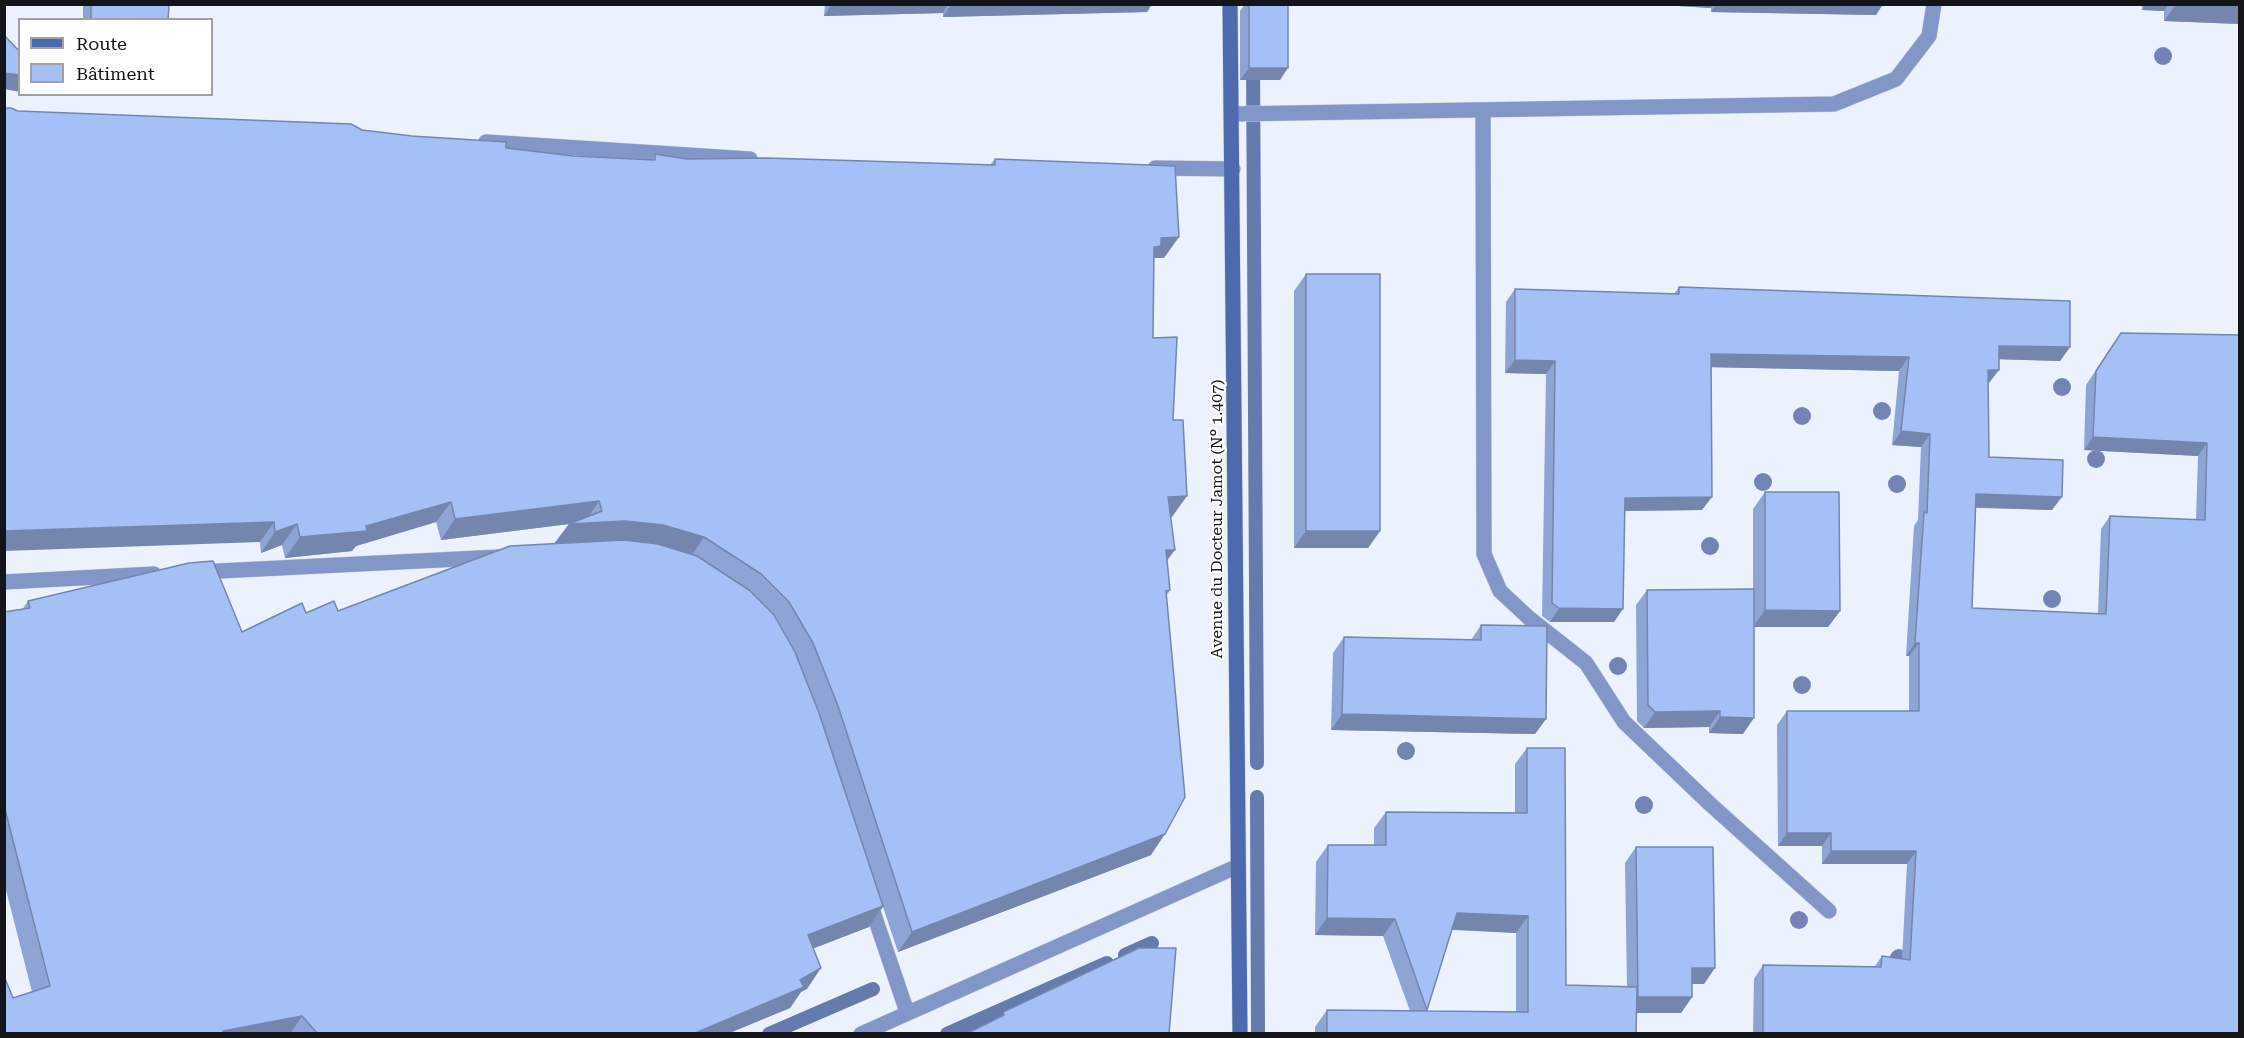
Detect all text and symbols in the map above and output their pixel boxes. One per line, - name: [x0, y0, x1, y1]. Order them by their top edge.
- legend: [18, 18, 213, 96]
- text: Route: [76, 33, 127, 54]
- text: Bâtiment: [76, 63, 155, 84]
- street label: Avenue du Docteur Jamot (N° 1.407): [1207, 380, 1227, 658]

